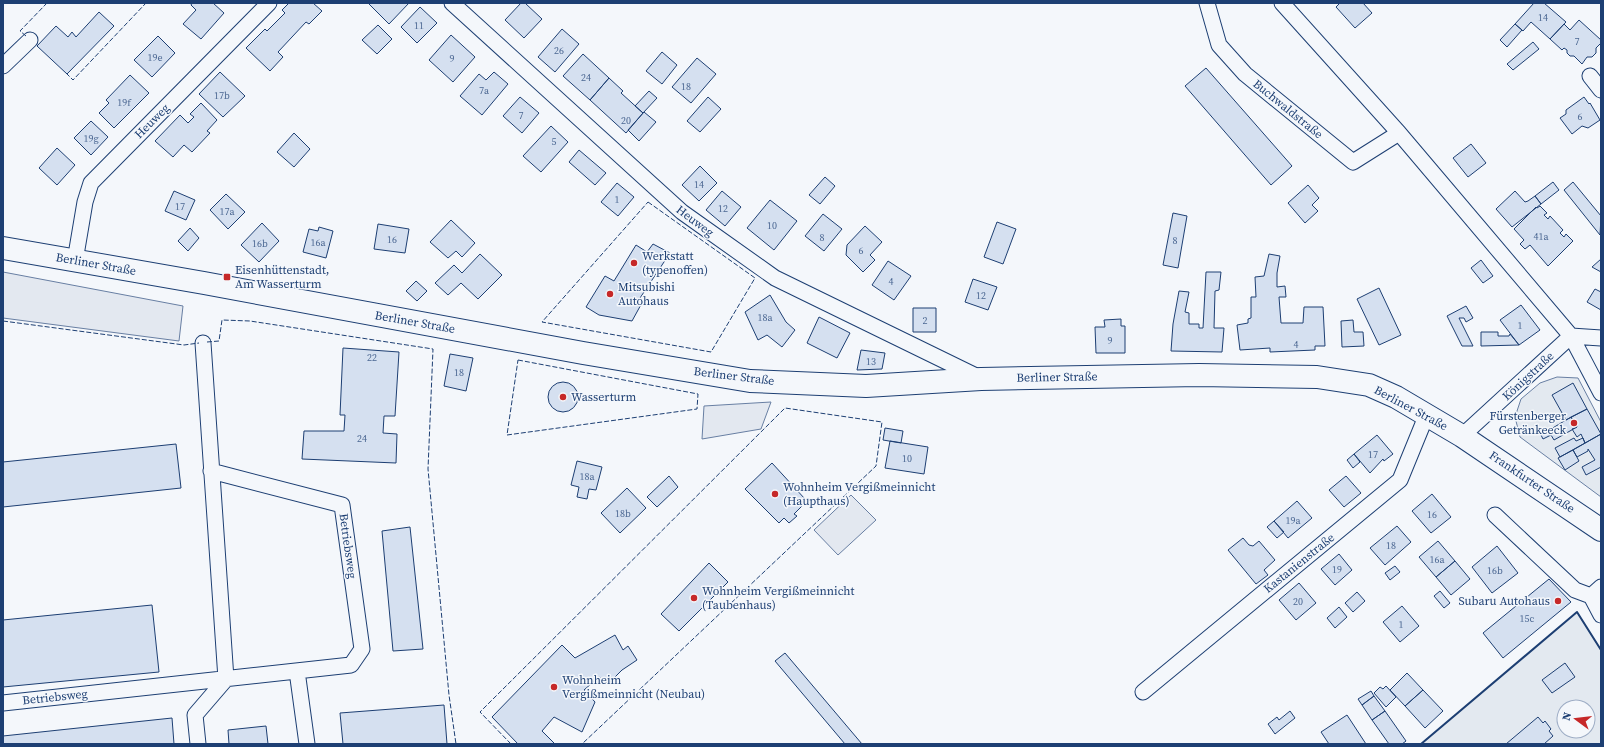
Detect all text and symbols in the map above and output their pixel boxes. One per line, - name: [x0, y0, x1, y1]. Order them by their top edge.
- house number: 14: [1538, 11, 1548, 24]
- house number: 11: [414, 19, 424, 32]
- house number: 7: [1575, 35, 1580, 48]
- house number: 26: [554, 44, 564, 57]
- house number: 19e: [147, 51, 163, 64]
- house number: 9: [450, 52, 455, 65]
- house number: 24: [581, 71, 591, 84]
- street label: Buchwaldstraße: [1250, 76, 1326, 142]
- house number: 18: [681, 80, 691, 93]
- house number: 7a: [479, 84, 490, 97]
- house number: 17b: [214, 89, 230, 102]
- house number: 19f: [117, 96, 132, 109]
- street label: Heuweg: [131, 100, 173, 142]
- house number: 7: [519, 109, 524, 122]
- house number: 6: [1578, 110, 1583, 123]
- house number: 20: [621, 114, 631, 127]
- house number: 19g: [83, 132, 99, 145]
- house number: 5: [552, 135, 557, 148]
- house number: 14: [694, 178, 704, 191]
- house number: 1: [615, 193, 620, 206]
- house number: 17: [175, 200, 185, 213]
- street label: Heuweg: [673, 202, 717, 240]
- house number: 12: [718, 202, 728, 215]
- house number: 17a: [219, 205, 235, 218]
- house number: 10: [767, 219, 777, 232]
- house number: 41a: [1533, 230, 1549, 243]
- house number: 8: [820, 231, 825, 244]
- house number: 16: [387, 233, 397, 246]
- house number: 8: [1173, 234, 1178, 247]
- house number: 16a: [310, 236, 326, 249]
- house number: 16b: [252, 237, 268, 250]
- house number: 6: [859, 244, 864, 257]
- place label: Werkstatt (typenoffen): [642, 248, 708, 278]
- street label: Berliner Straße: [55, 249, 137, 279]
- marker: Werkstatt (typenoffen): [629, 258, 639, 268]
- place label: Eisenhüttenstadt, Am Wasserturm: [235, 262, 329, 292]
- marker: Eisenhüttenstadt, Am Wasserturm: [222, 272, 232, 282]
- house number: 4: [889, 275, 894, 288]
- place label: Mitsubishi Autohaus: [618, 279, 675, 309]
- marker: Mitsubishi Autohaus: [605, 289, 615, 299]
- house number: 12: [976, 289, 986, 302]
- street label: Berliner Straße: [374, 307, 456, 337]
- house number: 18a: [757, 311, 773, 324]
- house number: 2: [923, 314, 928, 327]
- house number: 1: [1518, 319, 1523, 332]
- house number: 9: [1108, 334, 1113, 347]
- house number: 4: [1294, 338, 1299, 351]
- street label: Königstraße: [1499, 348, 1557, 404]
- house number: 22: [367, 351, 377, 364]
- house number: 13: [866, 355, 876, 368]
- street label: Berliner Straße: [693, 363, 775, 389]
- house number: 18: [454, 366, 464, 379]
- street label: Berliner Straße: [1016, 368, 1098, 386]
- street label: Berliner Straße: [1371, 382, 1451, 434]
- place label: Wasserturm: [571, 389, 637, 405]
- marker: Wasserturm: [558, 392, 568, 402]
- place label: Fürstenberger Getränkeeck: [1490, 408, 1566, 438]
- marker: Fürstenberger Getränkeeck: [1569, 418, 1579, 428]
- house number: 24: [357, 432, 367, 445]
- street label: Frankfurter Straße: [1486, 447, 1578, 517]
- house number: 17: [1368, 448, 1378, 461]
- house number: 10: [902, 452, 912, 465]
- house number: 18a: [579, 470, 595, 483]
- place label: Wohnheim Vergißmeinnicht (Haupthaus): [783, 479, 936, 509]
- marker: Wohnheim Vergißmeinnicht (Haupthaus): [770, 489, 780, 499]
- house number: 18b: [615, 507, 631, 520]
- house number: 16: [1427, 508, 1437, 521]
- street label: Betriebsweg: [336, 512, 360, 580]
- house number: 19a: [1285, 514, 1301, 527]
- street label: Kastanienstraße: [1260, 529, 1338, 597]
- house number: 18: [1386, 539, 1396, 552]
- house number: 16a: [1429, 553, 1445, 566]
- house number: 19: [1332, 563, 1342, 576]
- house number: 16b: [1487, 564, 1503, 577]
- place label: Wohnheim Vergißmeinnicht (Taubenhaus): [702, 583, 855, 613]
- marker: Wohnheim Vergißmeinnicht (Taubenhaus): [689, 593, 699, 603]
- place label: Subaru Autohaus: [1459, 593, 1550, 609]
- house number: 20: [1293, 595, 1303, 608]
- marker: Subaru Autohaus: [1553, 596, 1563, 606]
- house number: 15c: [1520, 612, 1535, 625]
- house number: 1: [1399, 618, 1404, 631]
- place label: Wohnheim Vergißmeinnicht (Neubau): [562, 672, 705, 702]
- marker: Wohnheim Vergißmeinnicht (Neubau): [549, 682, 559, 692]
- street label: Betriebsweg: [22, 686, 88, 708]
- north arrow: [1556, 699, 1596, 739]
- text: N: [1559, 711, 1575, 722]

